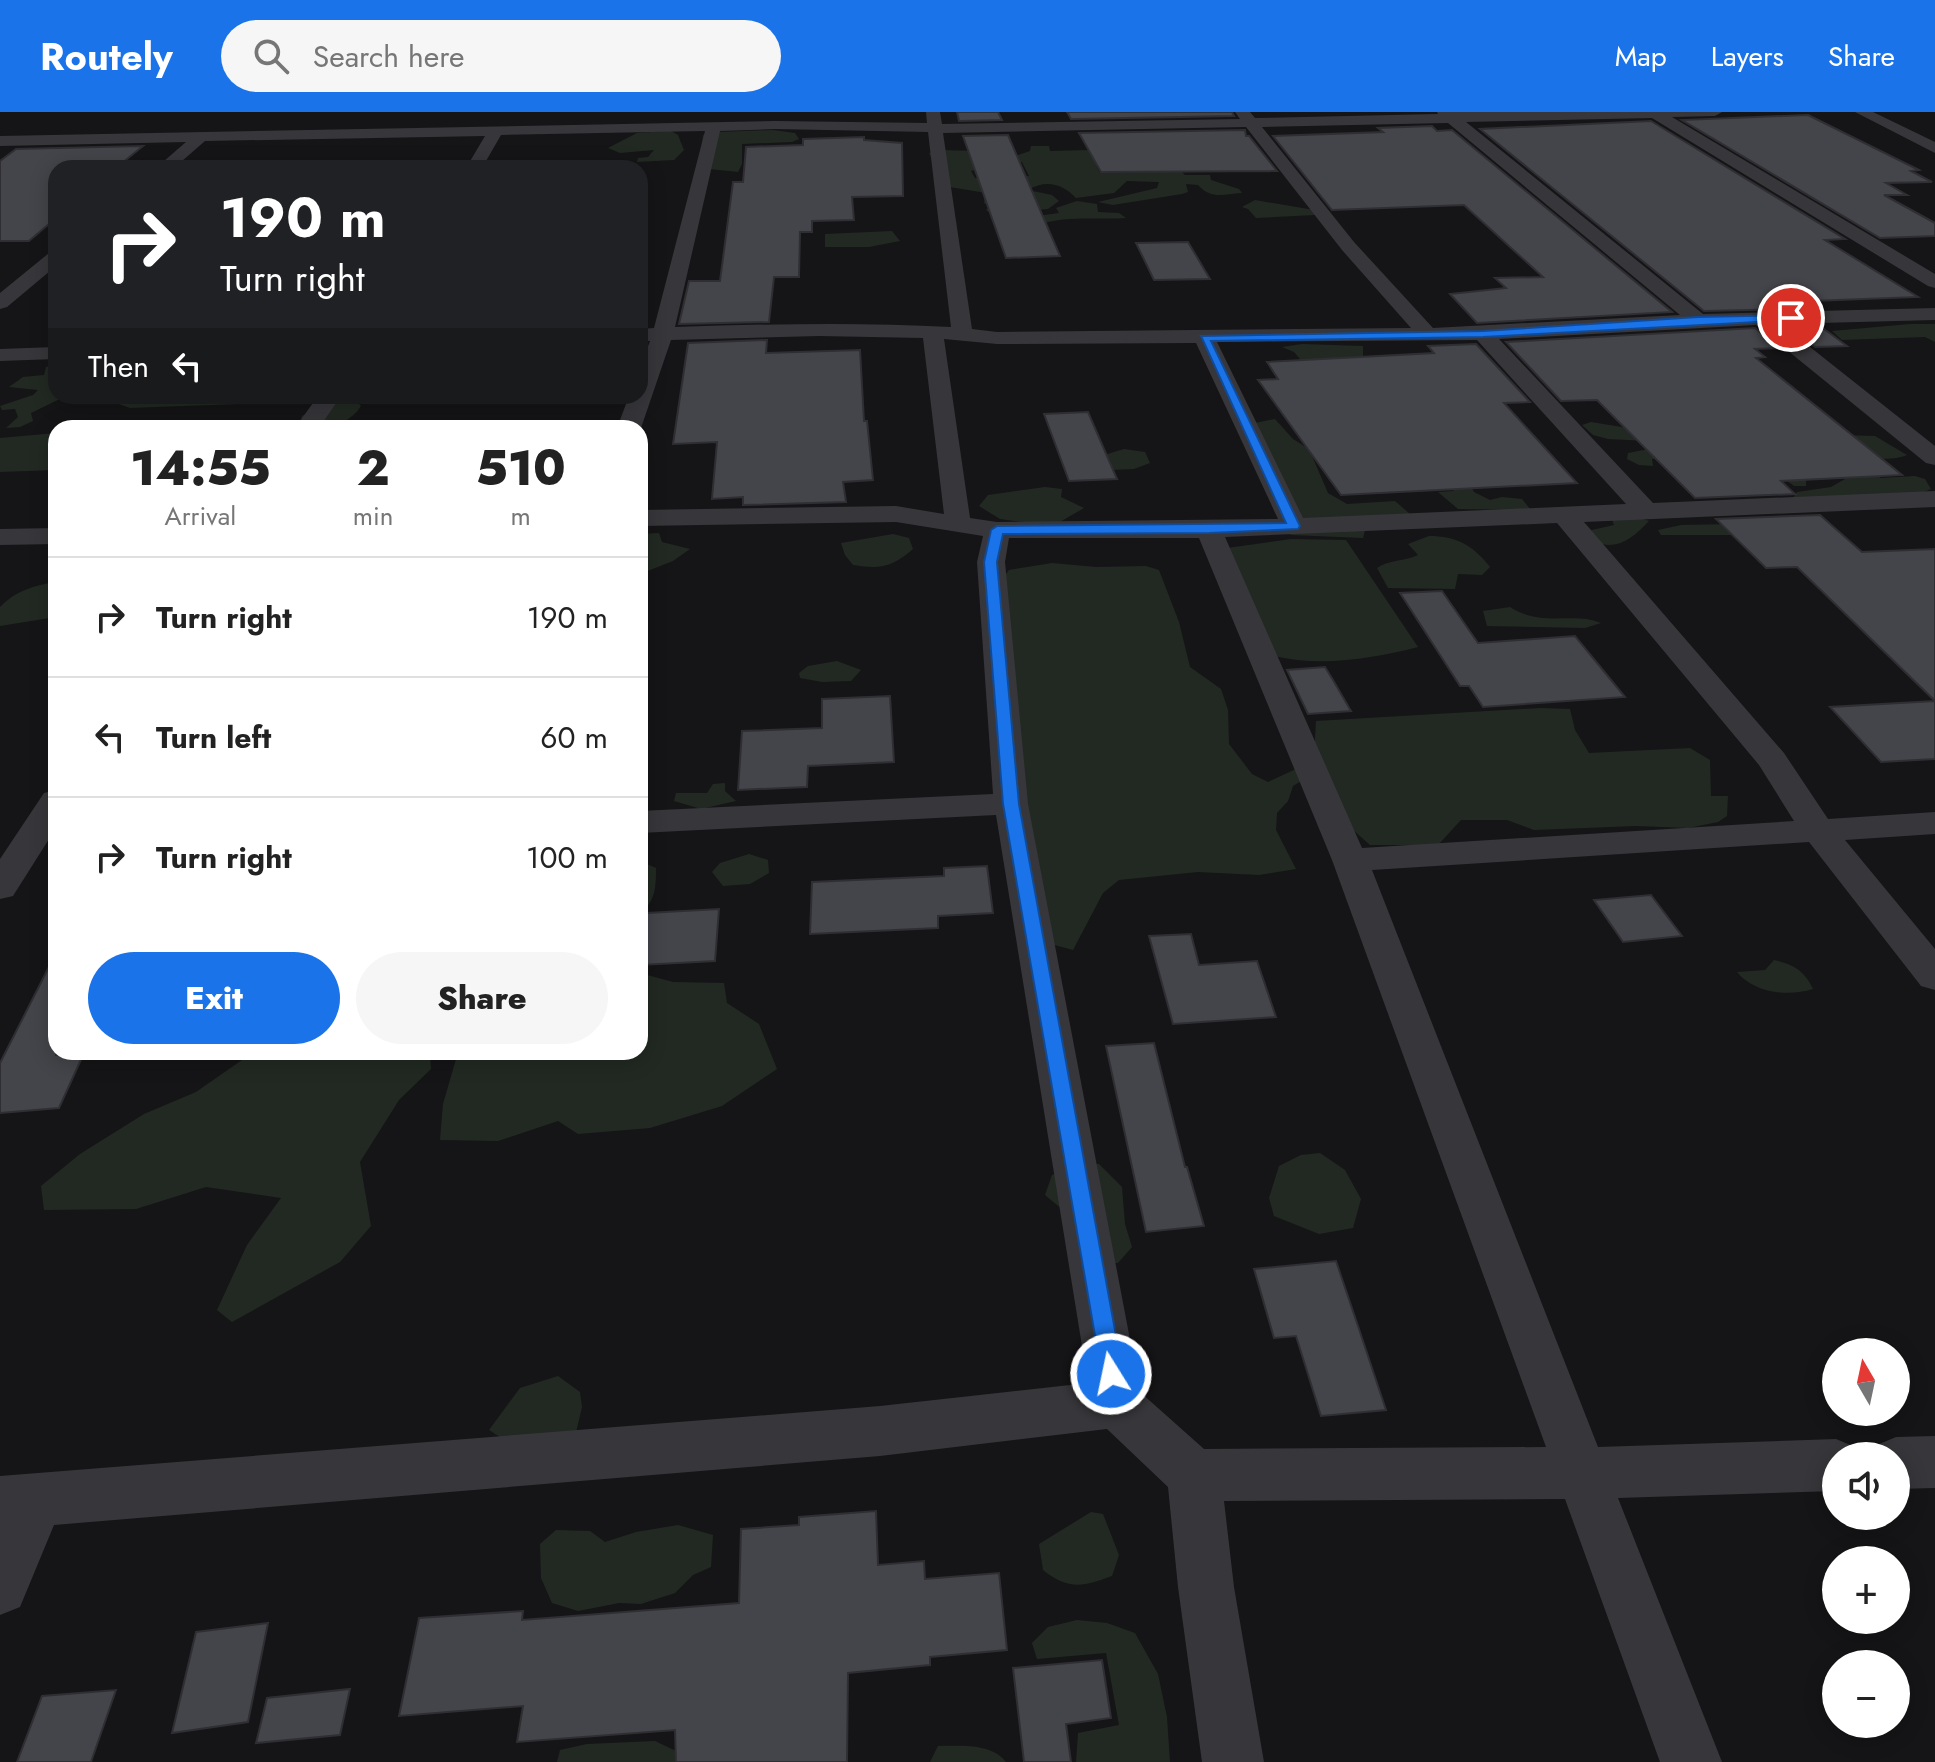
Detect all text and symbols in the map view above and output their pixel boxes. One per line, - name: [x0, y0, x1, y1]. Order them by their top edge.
- search box: [221, 20, 781, 92]
- text: Routely: [40, 29, 173, 84]
- icon: search: [249, 34, 293, 78]
- text: Search here: [313, 35, 465, 78]
- text: Map: [1615, 36, 1667, 77]
- text: Layers: [1711, 36, 1784, 77]
- text: Share: [1828, 36, 1895, 77]
- text: 190 m: [220, 177, 386, 258]
- icon: right: [88, 192, 192, 296]
- text: Turn right: [220, 252, 365, 304]
- pin: [1757, 284, 1825, 352]
- icon: arrive: [1769, 296, 1813, 340]
- icon: left: [165, 344, 209, 388]
- text: Then: [88, 345, 149, 388]
- text: 14:55: [130, 434, 271, 503]
- text: 2: [357, 434, 390, 503]
- text: 510: [476, 434, 566, 503]
- text: Arrival: [165, 497, 236, 535]
- text: min: [353, 497, 394, 535]
- text: m: [511, 497, 531, 535]
- icon: right: [88, 595, 132, 639]
- text: Turn right: [156, 596, 292, 639]
- text: 190 m: [527, 596, 608, 639]
- icon: left: [88, 715, 132, 759]
- text: Turn left: [156, 716, 271, 759]
- text: 60 m: [540, 716, 608, 759]
- icon: right: [88, 835, 132, 879]
- text: Turn right: [156, 836, 292, 879]
- text: 100 m: [526, 836, 608, 879]
- button: Exit: [88, 952, 340, 1044]
- button: Share: [356, 952, 608, 1044]
- position arrow: [1069, 1332, 1153, 1416]
- north arrow: [1822, 1338, 1910, 1426]
- map controls: [1822, 1338, 1910, 1738]
- button: sound: [1822, 1442, 1910, 1530]
- button: +: [1822, 1546, 1910, 1634]
- button: −: [1822, 1650, 1910, 1738]

